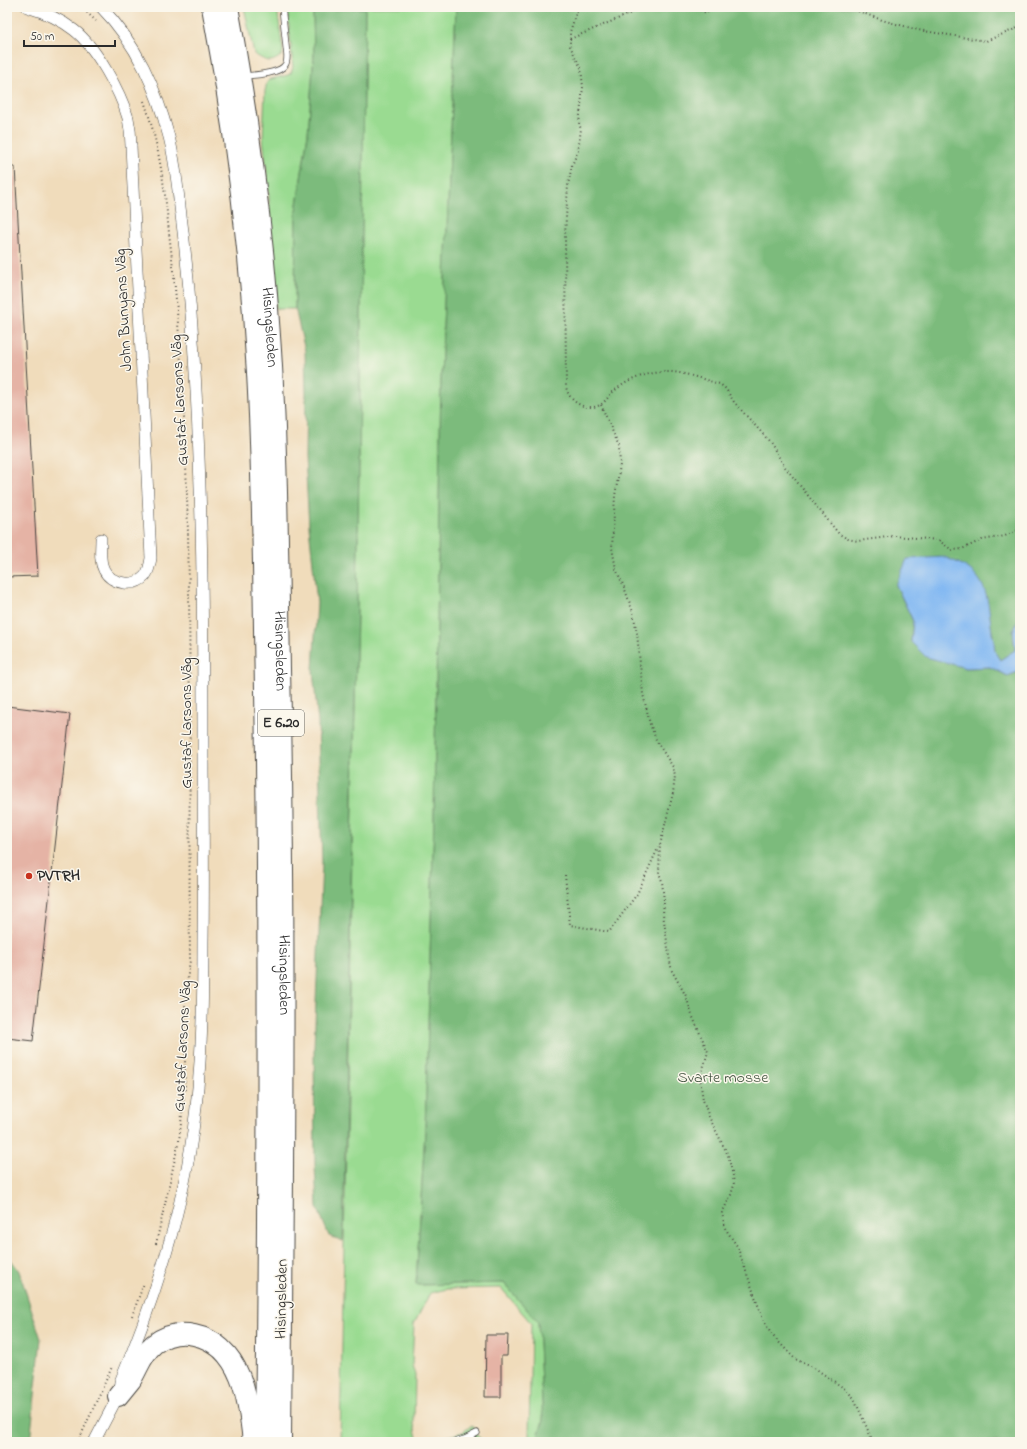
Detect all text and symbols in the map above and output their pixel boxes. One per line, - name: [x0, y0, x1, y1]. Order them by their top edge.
- scale bar: [24, 22, 115, 48]
- text: 50 m: [30, 28, 54, 46]
- street label: John Bunyans Väg: [109, 248, 139, 372]
- street label: Hisingsleden: [254, 286, 284, 368]
- street label: Gustaf Larsons Väg: [165, 334, 195, 466]
- street label: Hisingsleden: [267, 611, 292, 692]
- street label: Gustaf Larsons Väg: [175, 657, 199, 789]
- road number: E 6.20: [258, 710, 304, 736]
- place label: PVTRH: [37, 864, 80, 888]
- marker: PVTRH: [24, 871, 34, 881]
- street label: Hisingsleden: [271, 935, 296, 1015]
- street label: Gustaf Larsons Väg: [168, 980, 198, 1112]
- park label: Svarte mosse: [678, 1066, 769, 1090]
- street label: Hisingsleden: [269, 1259, 295, 1339]

